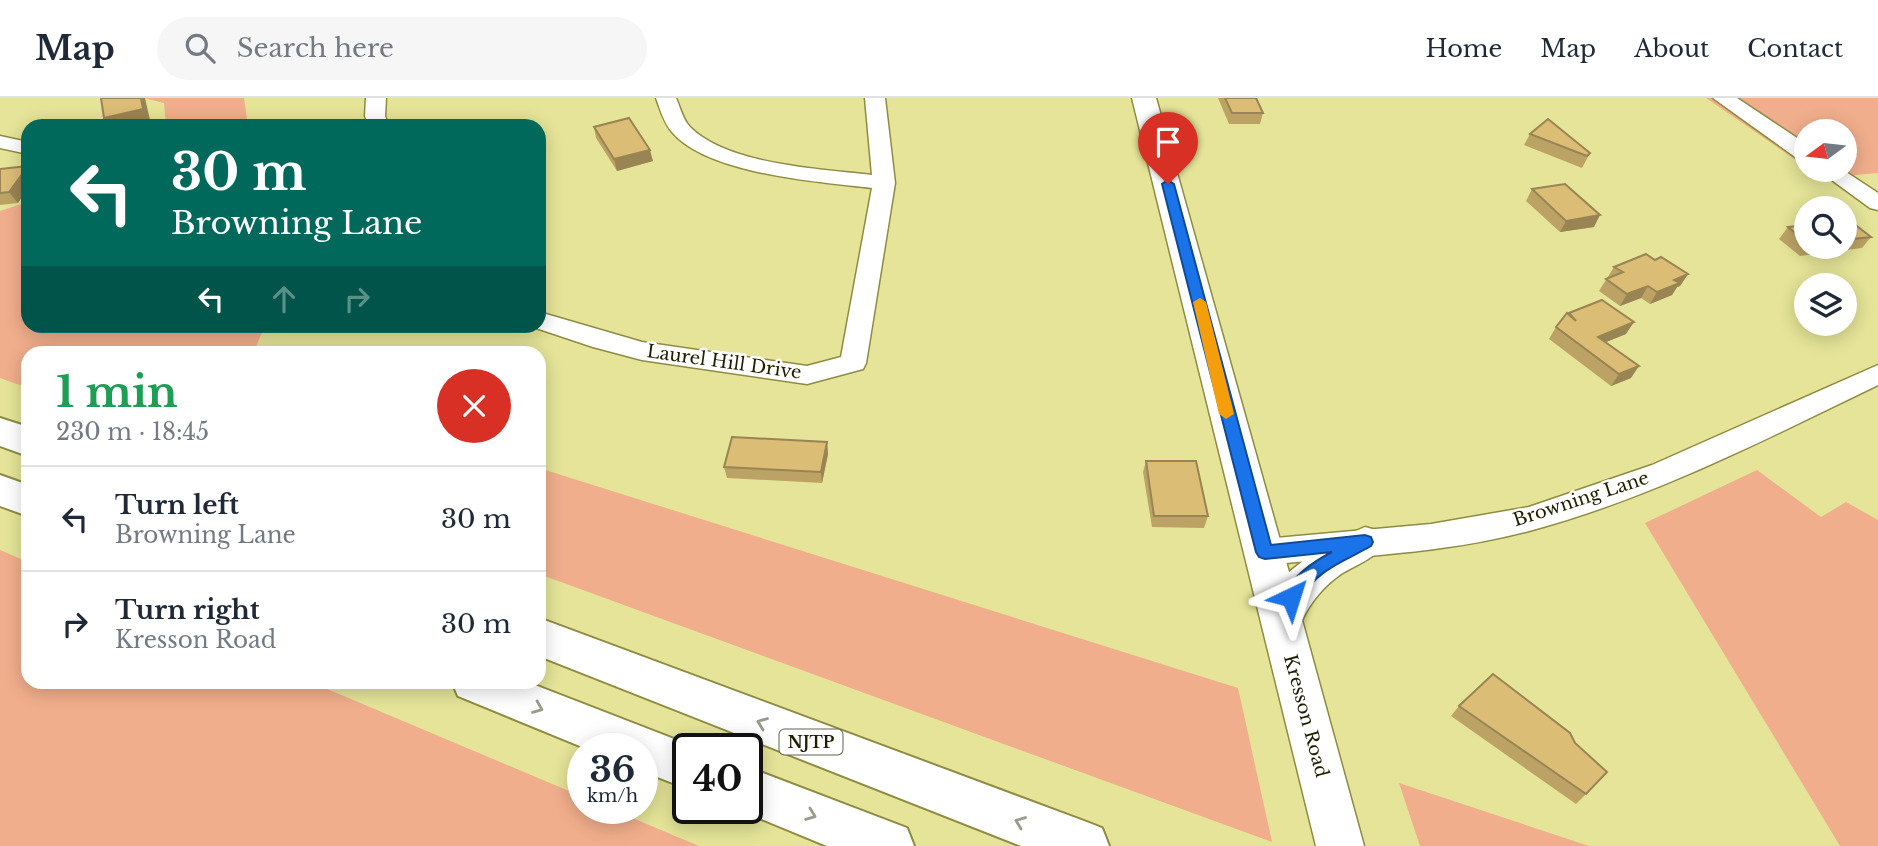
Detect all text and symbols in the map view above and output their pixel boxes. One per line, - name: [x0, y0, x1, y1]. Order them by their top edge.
- search box: [157, 17, 647, 80]
- text: Map: [35, 28, 115, 69]
- icon: search: [181, 29, 219, 67]
- text: Search here: [237, 32, 394, 64]
- text: Home: [1426, 34, 1502, 63]
- text: Map: [1540, 34, 1596, 63]
- text: About: [1634, 34, 1709, 63]
- text: Contact: [1747, 34, 1843, 63]
- pin: [1138, 112, 1198, 184]
- north arrow: [1794, 119, 1857, 182]
- map controls: [1794, 119, 1857, 336]
- icon: arrive: [1149, 123, 1187, 161]
- text: 30 m: [171, 142, 306, 203]
- icon: left: [56, 147, 147, 238]
- button: search: [1794, 196, 1857, 259]
- text: Browning Lane: [171, 203, 422, 243]
- button: layers: [1794, 273, 1857, 336]
- icon: left: [192, 280, 230, 318]
- icon: ahead: [265, 280, 303, 318]
- icon: right: [338, 280, 376, 318]
- street label: Laurel Hill Drive: [645, 340, 803, 384]
- text: 1 min: [56, 366, 178, 418]
- button: close: [437, 369, 511, 443]
- text: 230 m · 18:45: [56, 418, 209, 446]
- street label: Browning Lane: [1510, 467, 1652, 531]
- text: Turn left: [115, 489, 239, 521]
- icon: left: [56, 500, 94, 538]
- text: 30 m: [441, 503, 511, 535]
- text: Browning Lane: [115, 521, 296, 549]
- position arrow: [1254, 560, 1328, 634]
- text: Turn right: [115, 594, 260, 626]
- icon: right: [56, 605, 94, 643]
- text: 30 m: [441, 608, 511, 640]
- text: Kresson Road: [115, 626, 276, 654]
- street label: Kresson Road: [1279, 652, 1333, 780]
- one-way arrow: [531, 700, 543, 714]
- one-way arrow: [757, 717, 769, 731]
- road number: NJTP: [780, 730, 842, 754]
- speed limit sign: 40: [672, 733, 763, 824]
- text: 36: [590, 748, 635, 791]
- text: km/h: [587, 785, 638, 807]
- one-way arrow: [804, 807, 816, 821]
- one-way arrow: [1015, 816, 1027, 830]

